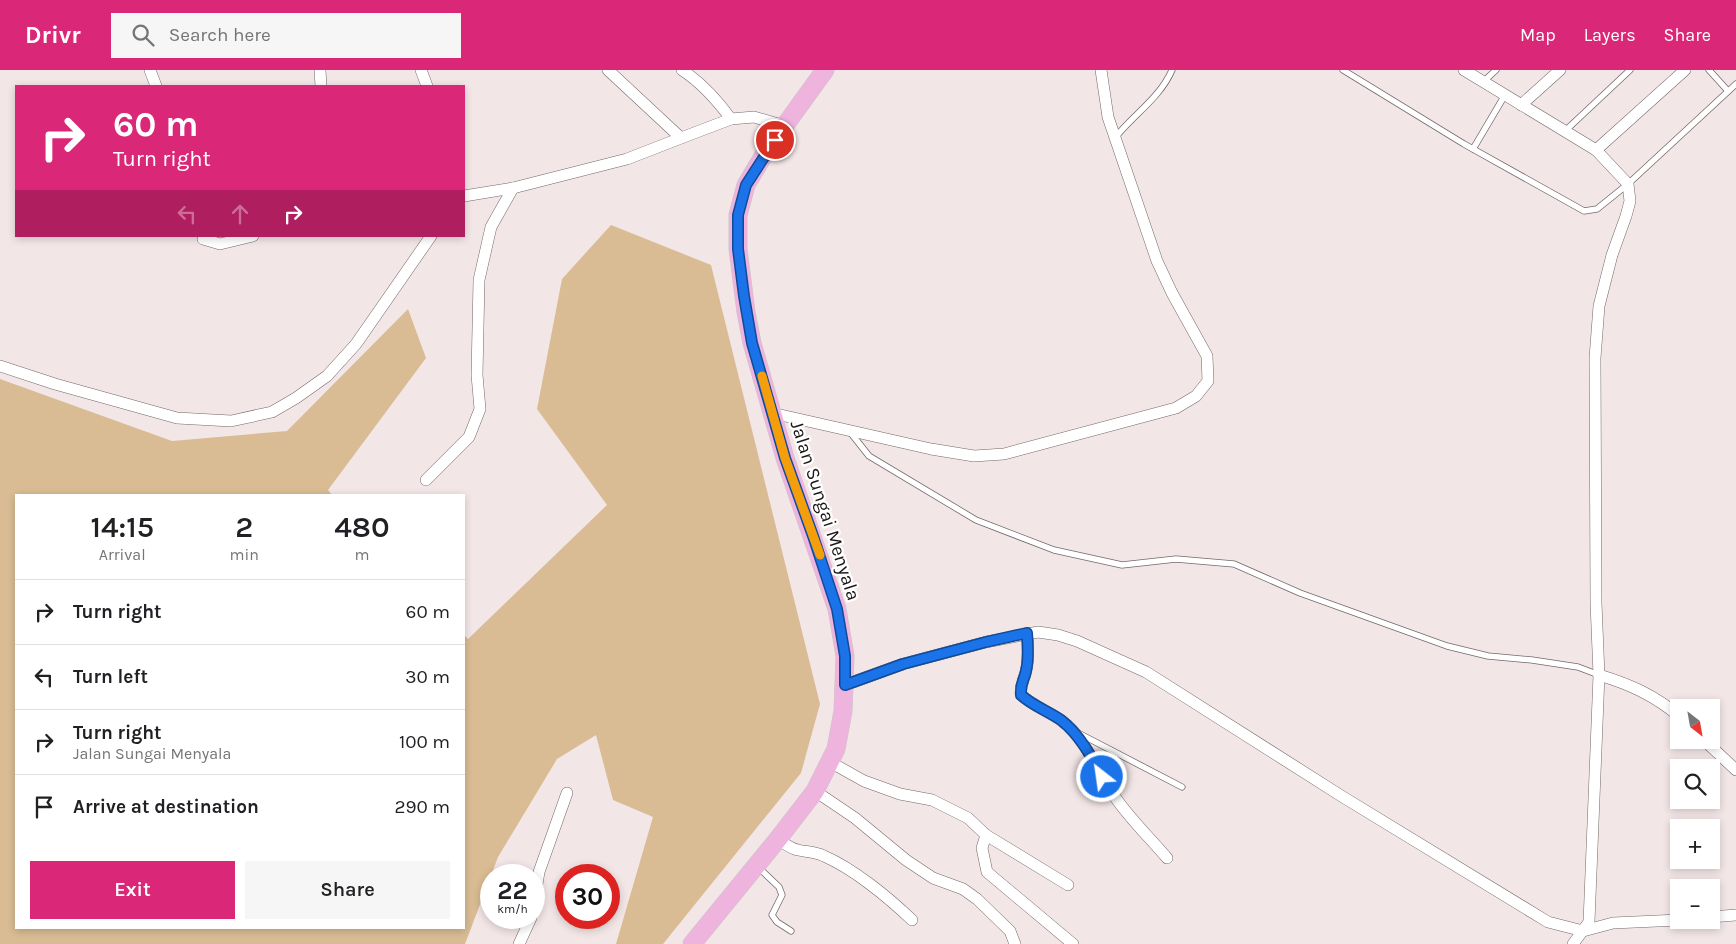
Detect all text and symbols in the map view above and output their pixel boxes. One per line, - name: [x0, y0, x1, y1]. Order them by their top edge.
- search box: [111, 13, 461, 58]
- text: Drivr: [25, 21, 81, 49]
- icon: search: [129, 21, 157, 49]
- text: Search here: [169, 24, 271, 46]
- text: Map: [1520, 24, 1556, 46]
- text: Layers: [1584, 24, 1636, 46]
- text: Share: [1664, 24, 1711, 46]
- text: 60 m: [113, 104, 198, 145]
- icon: right: [30, 105, 95, 170]
- pin: [754, 119, 796, 161]
- icon: arrive: [761, 126, 789, 154]
- text: Turn right: [113, 146, 211, 172]
- icon: left: [173, 200, 201, 228]
- icon: ahead: [226, 200, 254, 228]
- icon: right: [279, 200, 307, 228]
- street label: Jalan Sungai Menyala: [786, 417, 865, 603]
- text: 14:15: [90, 509, 154, 545]
- text: 2: [235, 509, 253, 545]
- text: 480: [334, 509, 390, 545]
- text: Arrival: [99, 545, 146, 564]
- text: min: [229, 545, 259, 564]
- text: m: [354, 545, 369, 564]
- icon: right: [30, 598, 58, 626]
- text: Turn right: [73, 601, 162, 623]
- text: 60 m: [406, 601, 450, 623]
- icon: left: [30, 663, 58, 691]
- text: Turn left: [73, 666, 148, 688]
- text: 30 m: [405, 666, 450, 688]
- north arrow: [1670, 699, 1720, 749]
- map controls: [1670, 699, 1720, 929]
- text: Turn right: [73, 722, 162, 744]
- icon: right: [30, 728, 58, 756]
- text: 100 m: [399, 731, 450, 753]
- text: Jalan Sungai Menyala: [73, 744, 231, 763]
- position arrow: [1075, 750, 1127, 802]
- button: search: [1670, 759, 1720, 809]
- icon: arrive: [30, 793, 58, 821]
- text: Arrive at destination: [73, 796, 259, 818]
- text: 290 m: [394, 796, 450, 818]
- button: +: [1670, 819, 1720, 869]
- button: Exit: [30, 861, 235, 919]
- button: Share: [245, 861, 450, 919]
- speed limit sign: 30: [555, 864, 620, 929]
- text: 22: [497, 876, 528, 905]
- button: −: [1670, 879, 1720, 929]
- text: km/h: [497, 902, 528, 916]

